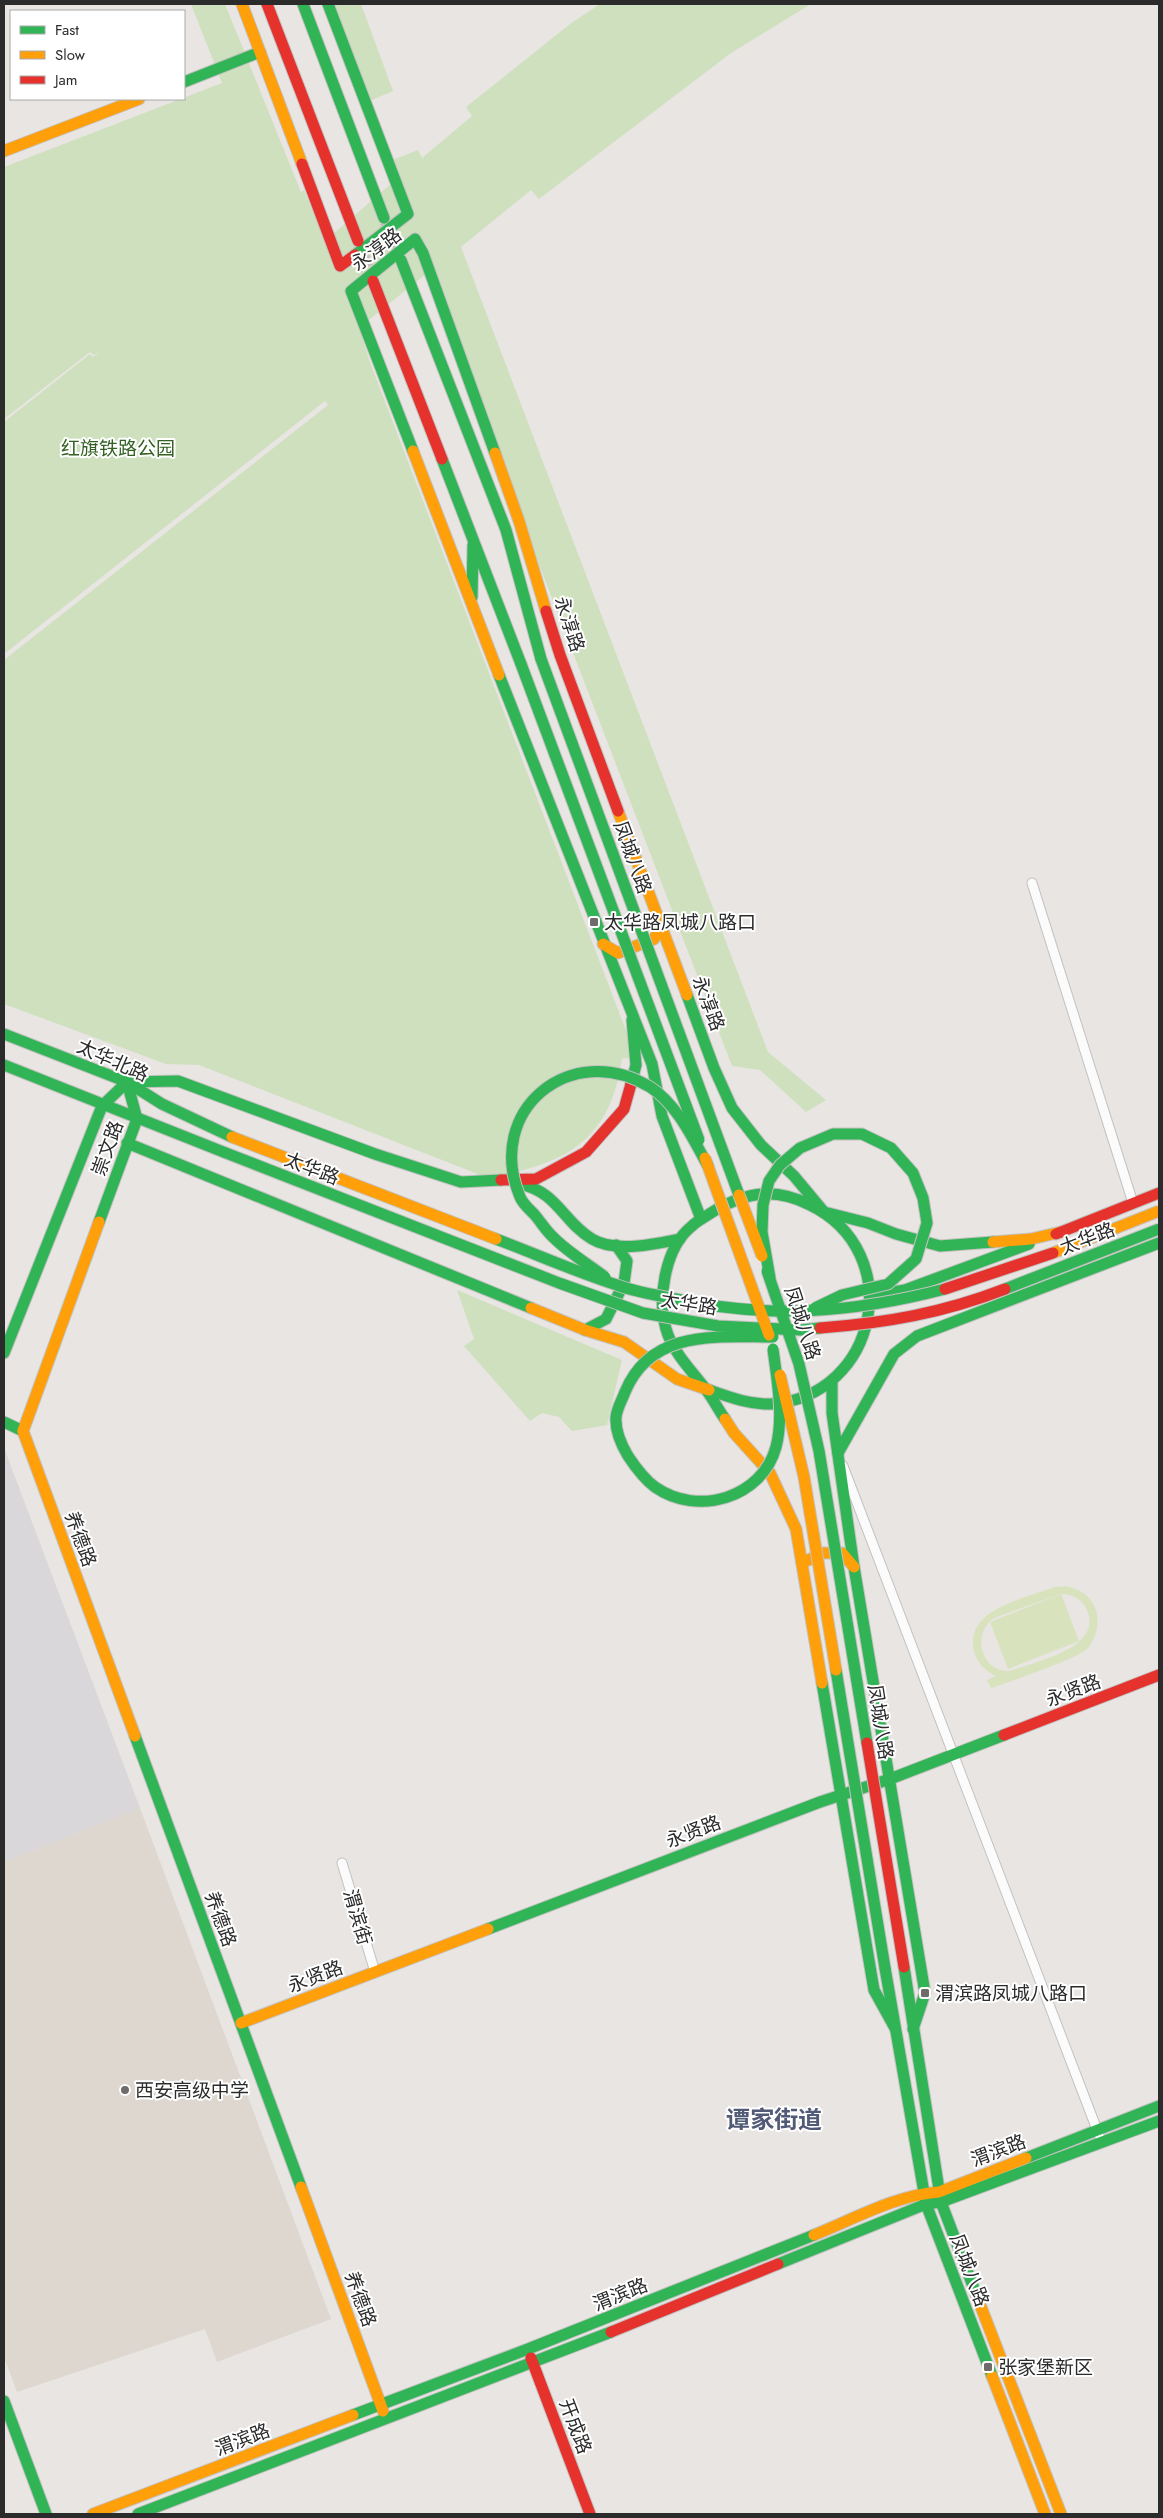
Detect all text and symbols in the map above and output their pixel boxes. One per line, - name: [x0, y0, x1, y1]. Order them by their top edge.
- legend: [10, 10, 185, 100]
- text: Fast: [55, 19, 79, 41]
- text: Slow: [55, 44, 86, 66]
- text: Jam: [53, 69, 78, 91]
- street label: 永淳路: [345, 221, 407, 277]
- park label: 红旗铁路公园: [61, 435, 175, 462]
- street label: 永淳路: [548, 593, 591, 655]
- street label: 凤城八路: [607, 817, 658, 898]
- place label: 太华路凤城八路口: [604, 909, 756, 936]
- marker: 太华路凤城八路口: [588, 916, 600, 928]
- street label: 永淳路: [686, 972, 731, 1035]
- street label: 太华北路: [73, 1033, 153, 1088]
- street label: 崇文路: [85, 1117, 130, 1180]
- street label: 太华路: [280, 1146, 343, 1191]
- street label: 太华路: [1056, 1216, 1119, 1261]
- street label: 凤城八路: [778, 1283, 827, 1363]
- street label: 太华路: [659, 1286, 719, 1321]
- street label: 养德路: [58, 1508, 103, 1571]
- street label: 永贤路: [1042, 1668, 1105, 1713]
- street label: 凤城八路: [861, 1682, 900, 1762]
- street label: 永贤路: [662, 1809, 725, 1854]
- street label: 渭滨街: [337, 1886, 378, 1948]
- street label: 养德路: [198, 1888, 243, 1951]
- street label: 永贤路: [284, 1954, 347, 1999]
- place label: 渭滨路凤城八路口: [935, 1980, 1087, 2007]
- marker: 渭滨路凤城八路口: [919, 1987, 931, 1999]
- place label: 西安高级中学: [135, 2077, 249, 2104]
- marker: 西安高级中学: [119, 2084, 131, 2096]
- district label: 谭家街道: [726, 2102, 822, 2137]
- street label: 渭滨路: [967, 2128, 1030, 2173]
- street label: 凤城八路: [943, 2230, 996, 2311]
- street label: 养德路: [338, 2268, 383, 2331]
- street label: 渭滨路: [589, 2271, 652, 2318]
- place label: 张家堡新区: [998, 2354, 1093, 2381]
- marker: 张家堡新区: [982, 2361, 994, 2373]
- street label: 开成路: [553, 2395, 598, 2458]
- street label: 渭滨路: [211, 2417, 274, 2462]

